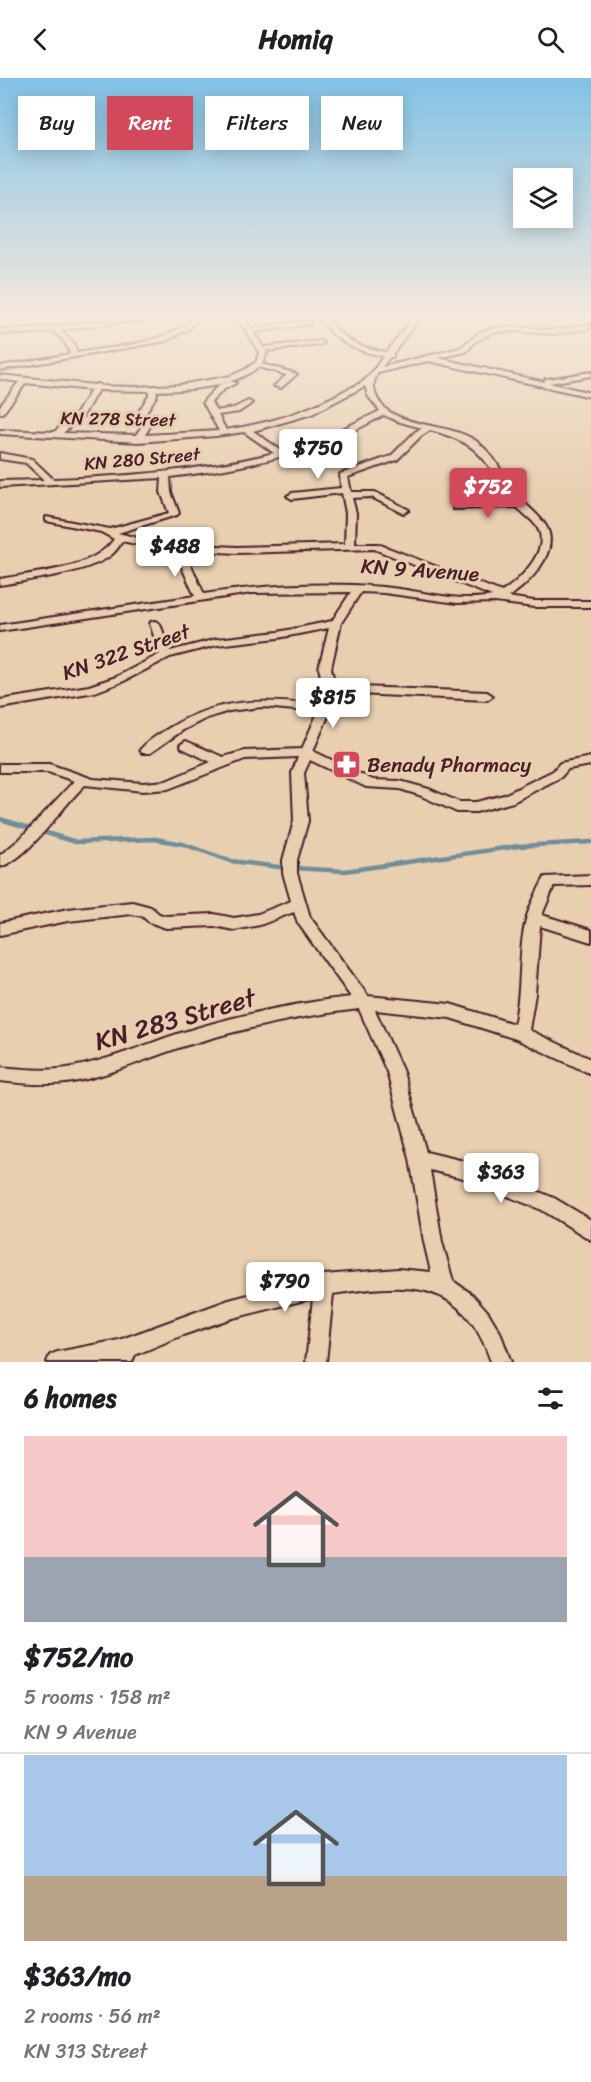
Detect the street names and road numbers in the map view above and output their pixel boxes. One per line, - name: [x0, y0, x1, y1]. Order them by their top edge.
- street label: KN 278 Street: [60, 402, 177, 436]
- street label: KN 280 Street: [83, 438, 202, 480]
- street label: KN 9 Avenue: [360, 547, 480, 593]
- street label: KN 322 Street: [57, 612, 197, 692]
- street label: KN 283 Street: [89, 974, 262, 1064]

